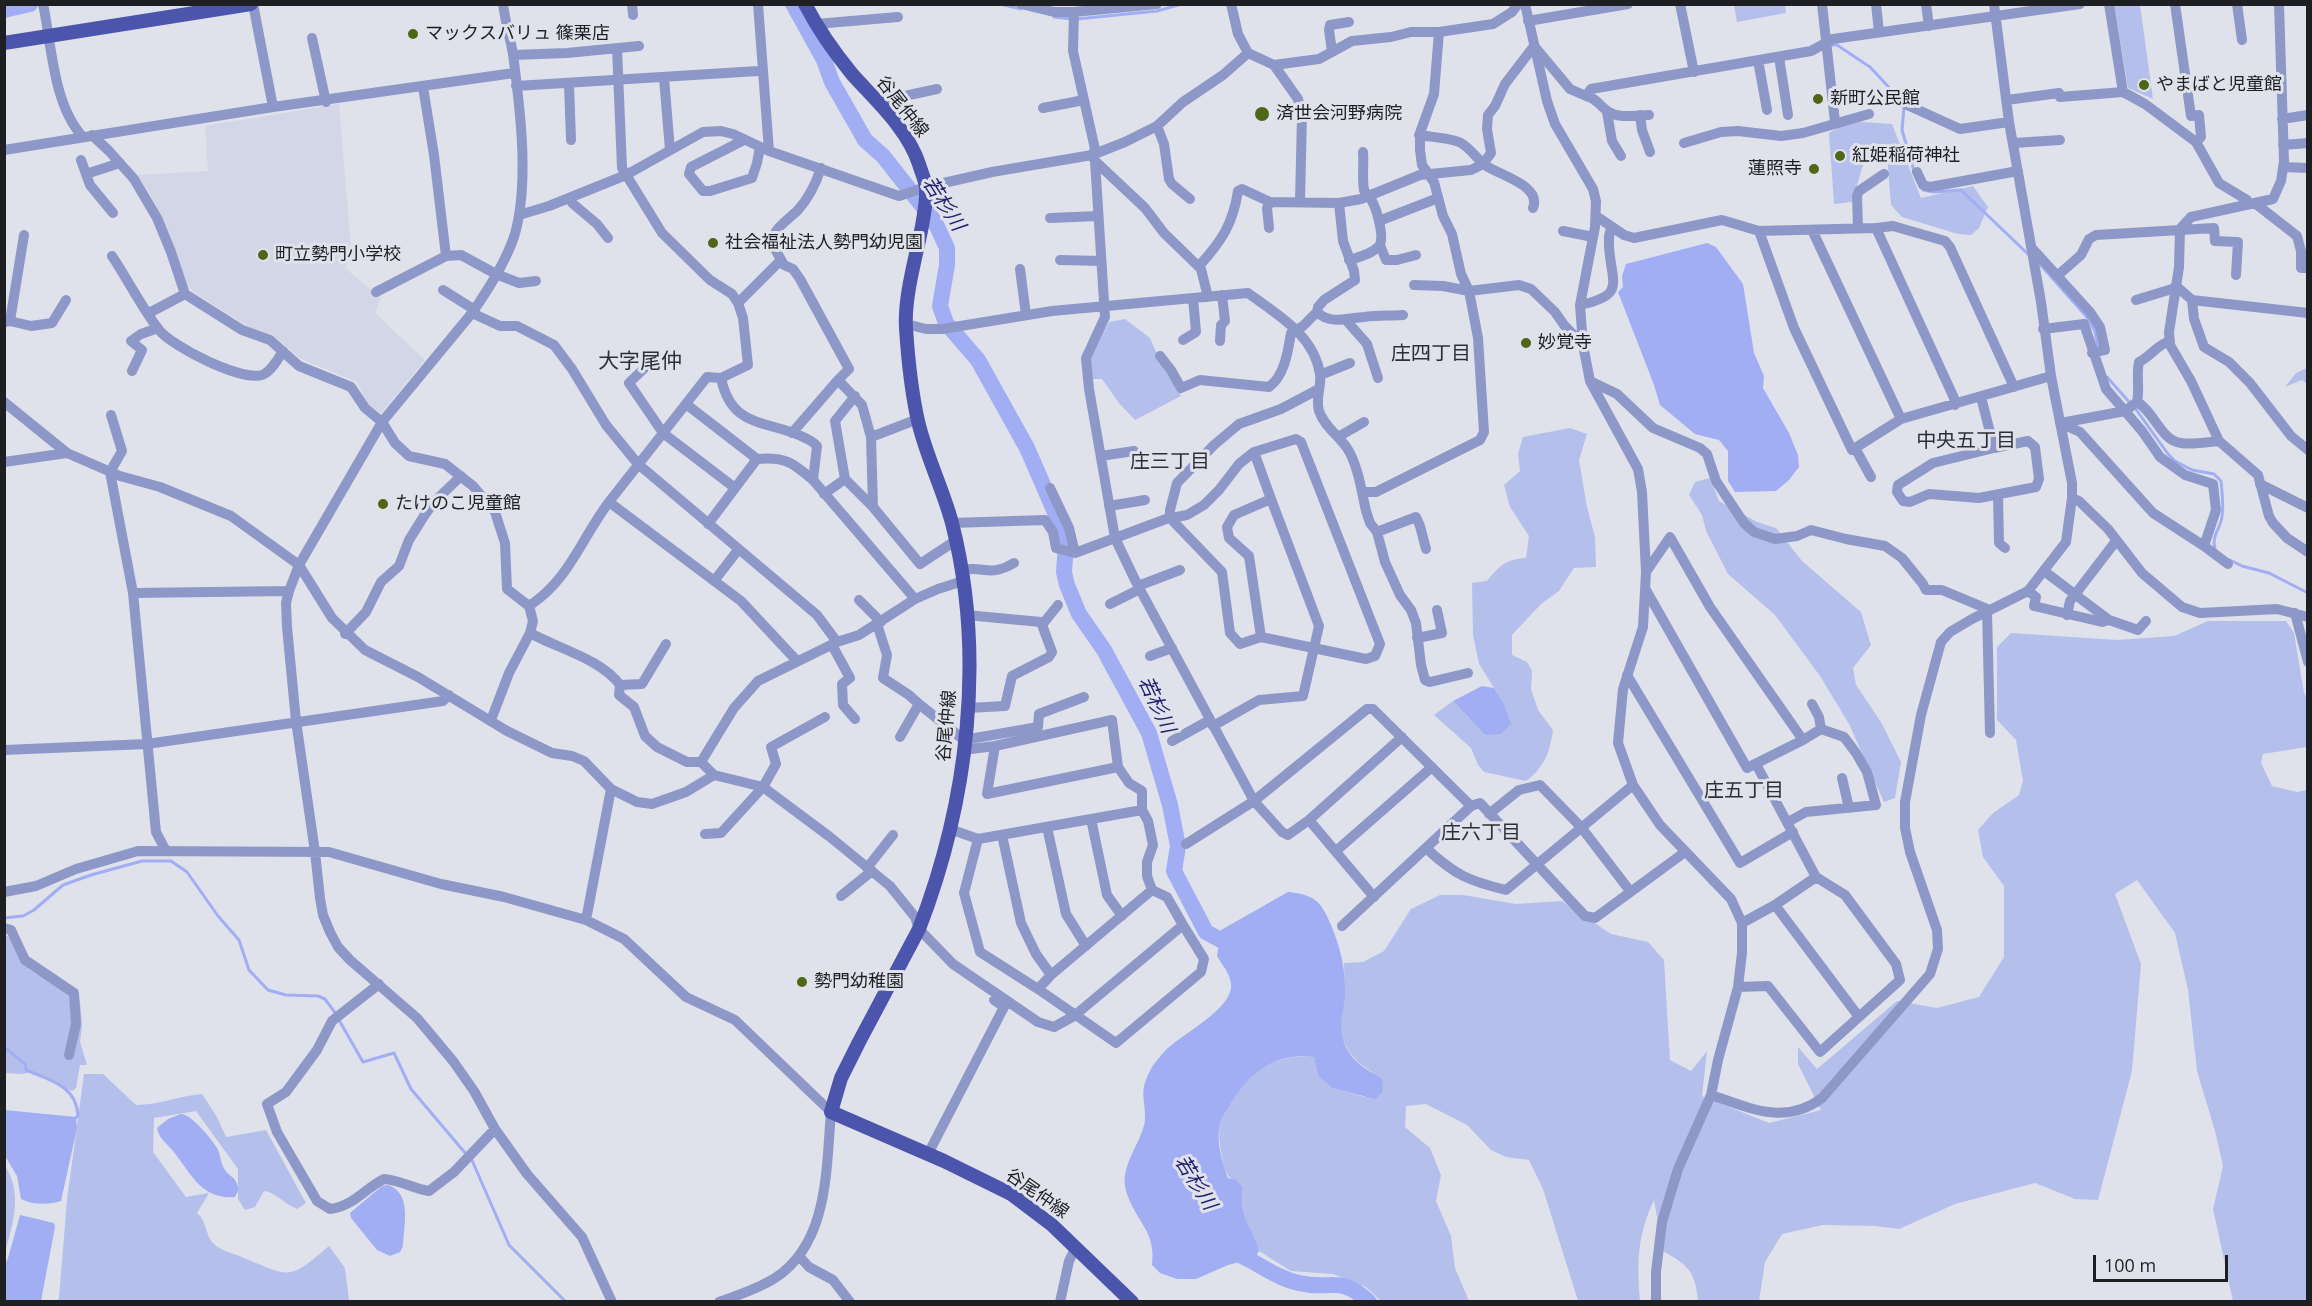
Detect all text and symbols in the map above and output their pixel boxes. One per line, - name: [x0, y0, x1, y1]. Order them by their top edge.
- place label: マックスバリュ 篠栗店: [425, 23, 610, 45]
- marker: マックスバリュ 篠栗店: [406, 27, 420, 41]
- street label: 谷尾仲線: [871, 72, 933, 142]
- place label: やまばと児童館: [2156, 74, 2282, 96]
- marker: やまばと児童館: [2137, 78, 2151, 92]
- place label: 新町公民館: [1830, 88, 1920, 110]
- marker: 新町公民館: [1811, 92, 1825, 106]
- place label: 済世会河野病院: [1276, 103, 1402, 125]
- marker: 済世会河野病院: [1253, 105, 1271, 123]
- place label: 紅姫稲荷神社: [1852, 145, 1960, 167]
- marker: 紅姫稲荷神社: [1833, 149, 1847, 163]
- place label: 蓮照寺: [1748, 158, 1802, 180]
- marker: 蓮照寺: [1807, 162, 1821, 176]
- water label: 若杉川: [917, 172, 969, 236]
- place label: 社会福祉法人勢門幼児園: [725, 232, 923, 254]
- marker: 社会福祉法人勢門幼児園: [706, 236, 720, 250]
- place label: 町立勢門小学校: [275, 244, 401, 266]
- marker: 町立勢門小学校: [256, 248, 270, 262]
- place label: 妙覚寺: [1538, 332, 1592, 354]
- marker: 妙覚寺: [1519, 336, 1533, 350]
- district label: 庄四丁目: [1391, 342, 1471, 366]
- district label: 大字尾仲: [598, 349, 682, 375]
- district label: 中央五丁目: [1916, 429, 2016, 453]
- district label: 庄三丁目: [1130, 450, 1210, 474]
- place label: たけのこ児童館: [395, 493, 521, 515]
- marker: たけのこ児童館: [376, 497, 390, 511]
- water label: 若杉川: [1132, 673, 1180, 737]
- street label: 谷尾仲線: [933, 689, 961, 763]
- district label: 庄五丁目: [1704, 779, 1784, 803]
- district label: 庄六丁目: [1441, 821, 1521, 845]
- place label: 勢門幼稚園: [814, 971, 904, 993]
- marker: 勢門幼稚園: [795, 975, 809, 989]
- water label: 若杉川: [1169, 1151, 1221, 1215]
- street label: 谷尾仲線: [1001, 1165, 1073, 1223]
- scale bar: [2096, 1243, 2231, 1281]
- text: 100 m: [2104, 1253, 2156, 1277]

